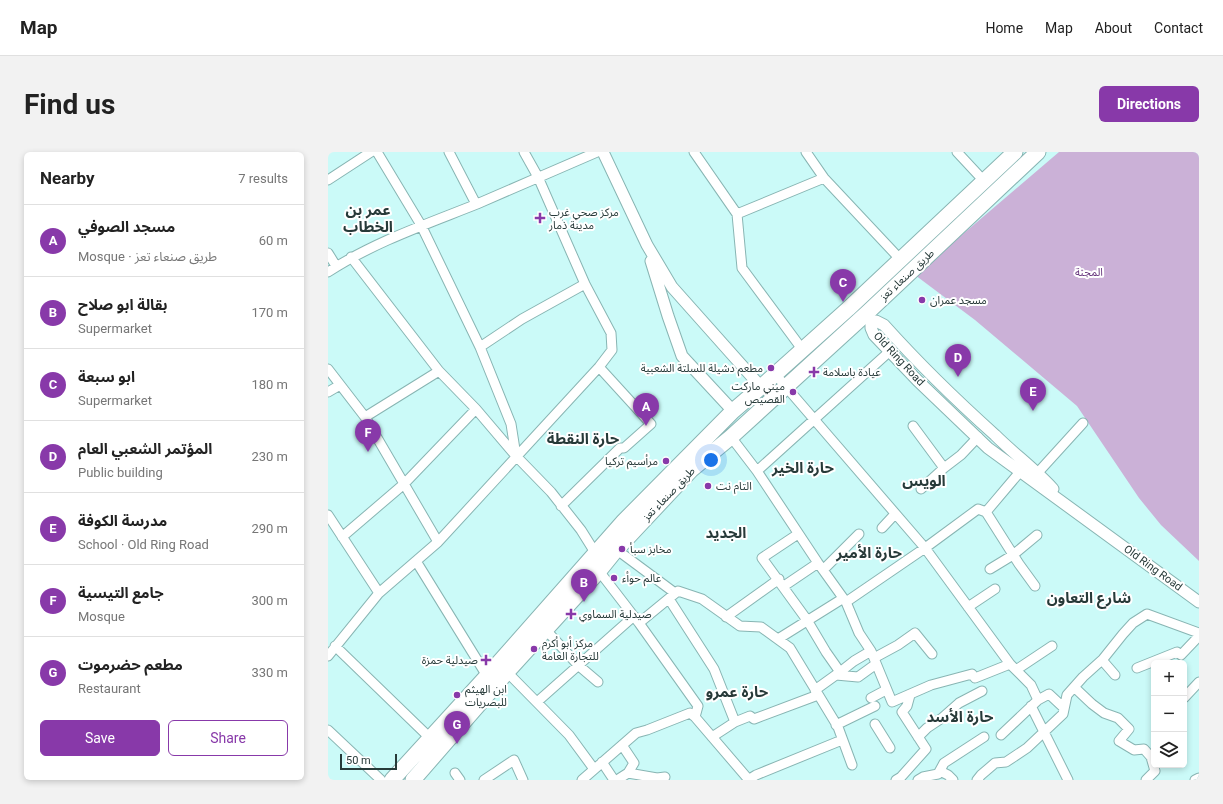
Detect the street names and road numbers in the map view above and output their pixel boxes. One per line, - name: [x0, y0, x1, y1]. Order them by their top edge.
- street label: طريق صنعاء تعز: [876, 246, 937, 304]
- street label: Old Ring Road: [871, 329, 927, 389]
- street label: طريق صنعاء تعز: [639, 464, 698, 524]
- street label: Old Ring Road: [1121, 543, 1185, 593]

